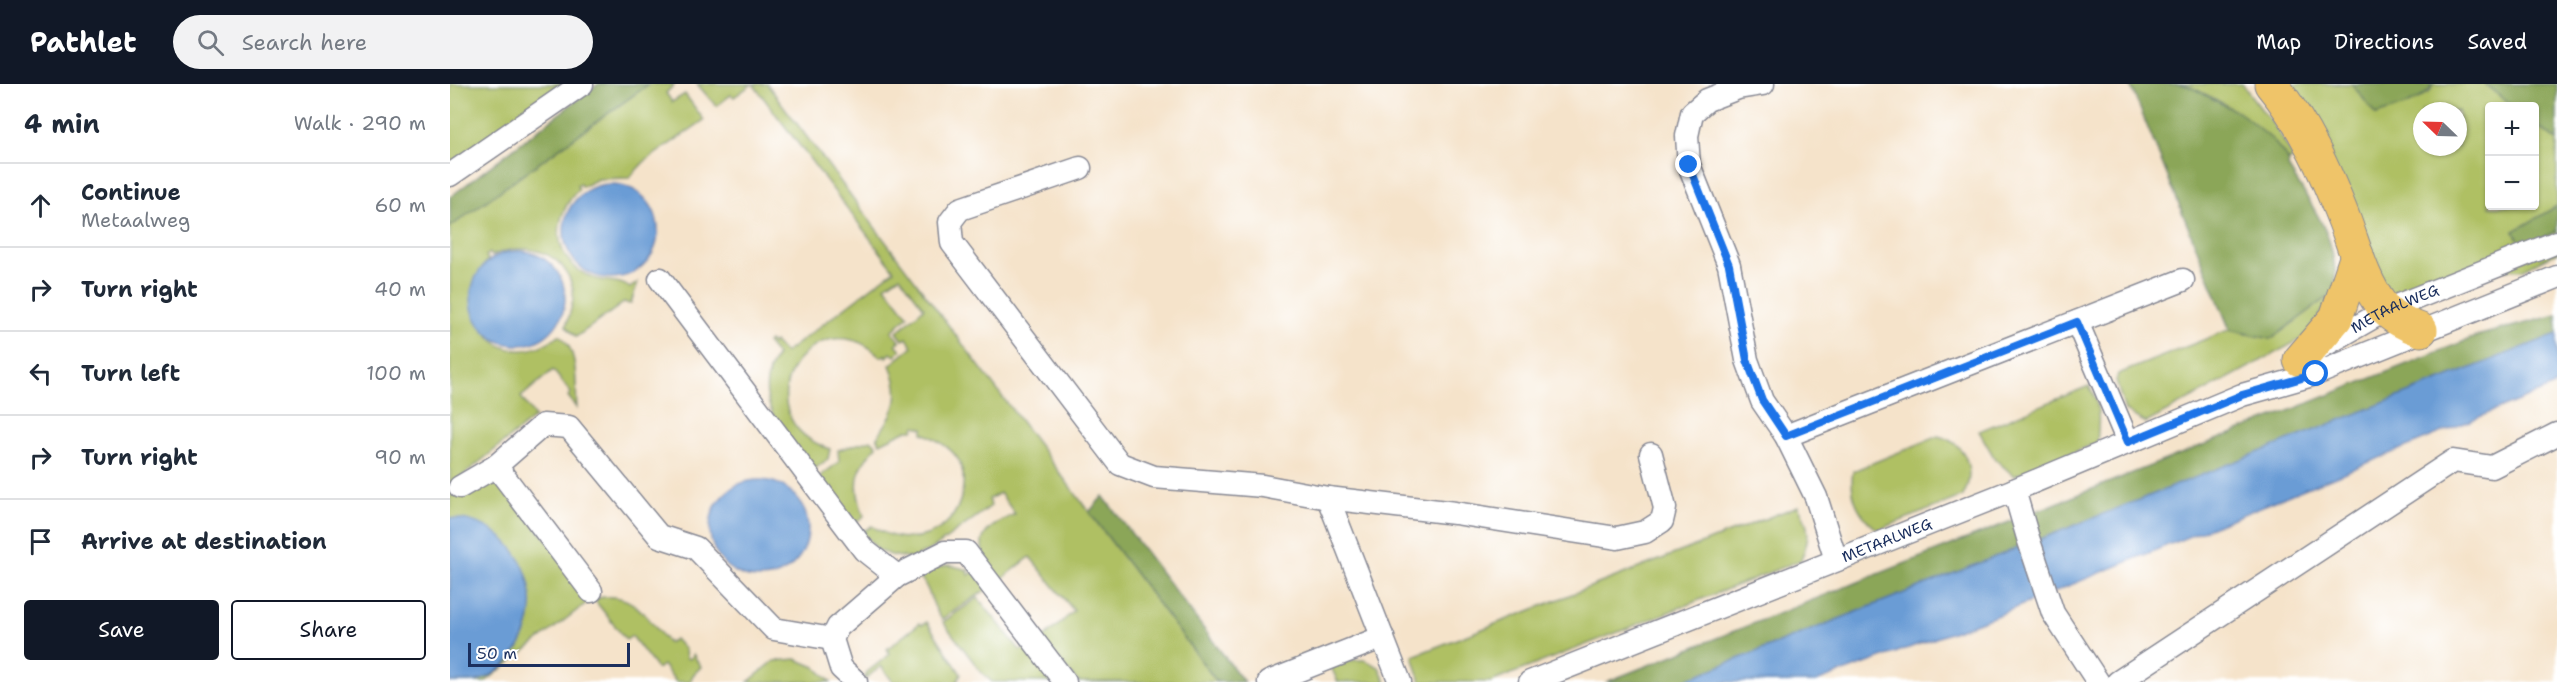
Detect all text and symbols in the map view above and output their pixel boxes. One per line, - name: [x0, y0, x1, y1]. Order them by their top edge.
- search box: [173, 15, 593, 69]
- text: Pathlet: [30, 23, 137, 61]
- icon: search: [194, 26, 227, 59]
- text: Search here: [242, 28, 367, 57]
- text: Map: [2256, 28, 2301, 56]
- text: Directions: [2334, 28, 2434, 56]
- text: Saved: [2467, 28, 2527, 56]
- north arrow: [2413, 102, 2467, 156]
- map controls: [2485, 102, 2539, 210]
- button: +: [2485, 102, 2539, 156]
- text: 4 min: [24, 106, 100, 141]
- text: Walk · 290 m: [294, 110, 426, 136]
- route end: [1675, 151, 1701, 177]
- button: −: [2485, 156, 2539, 210]
- text: Continue: [81, 178, 181, 207]
- icon: ahead: [24, 189, 57, 222]
- text: 60 m: [374, 192, 426, 218]
- text: Metaalweg: [81, 207, 190, 233]
- icon: right: [24, 273, 57, 306]
- text: Turn right: [81, 275, 198, 304]
- text: 40 m: [374, 276, 426, 302]
- street label: METAALWEG: [2347, 280, 2442, 338]
- icon: left: [24, 357, 57, 390]
- text: Turn left: [81, 359, 180, 388]
- text: 100 m: [366, 360, 426, 386]
- route start: [2302, 360, 2328, 386]
- icon: right: [24, 441, 57, 474]
- text: Turn right: [81, 443, 198, 472]
- text: 90 m: [374, 444, 426, 470]
- street label: METAALWEG: [1839, 514, 1935, 567]
- icon: arrive: [24, 525, 57, 558]
- text: Arrive at destination: [81, 527, 327, 556]
- button: Save: [24, 600, 219, 660]
- button: Share: [231, 600, 426, 660]
- scale bar: [468, 640, 630, 668]
- text: 50 m: [477, 643, 517, 664]

